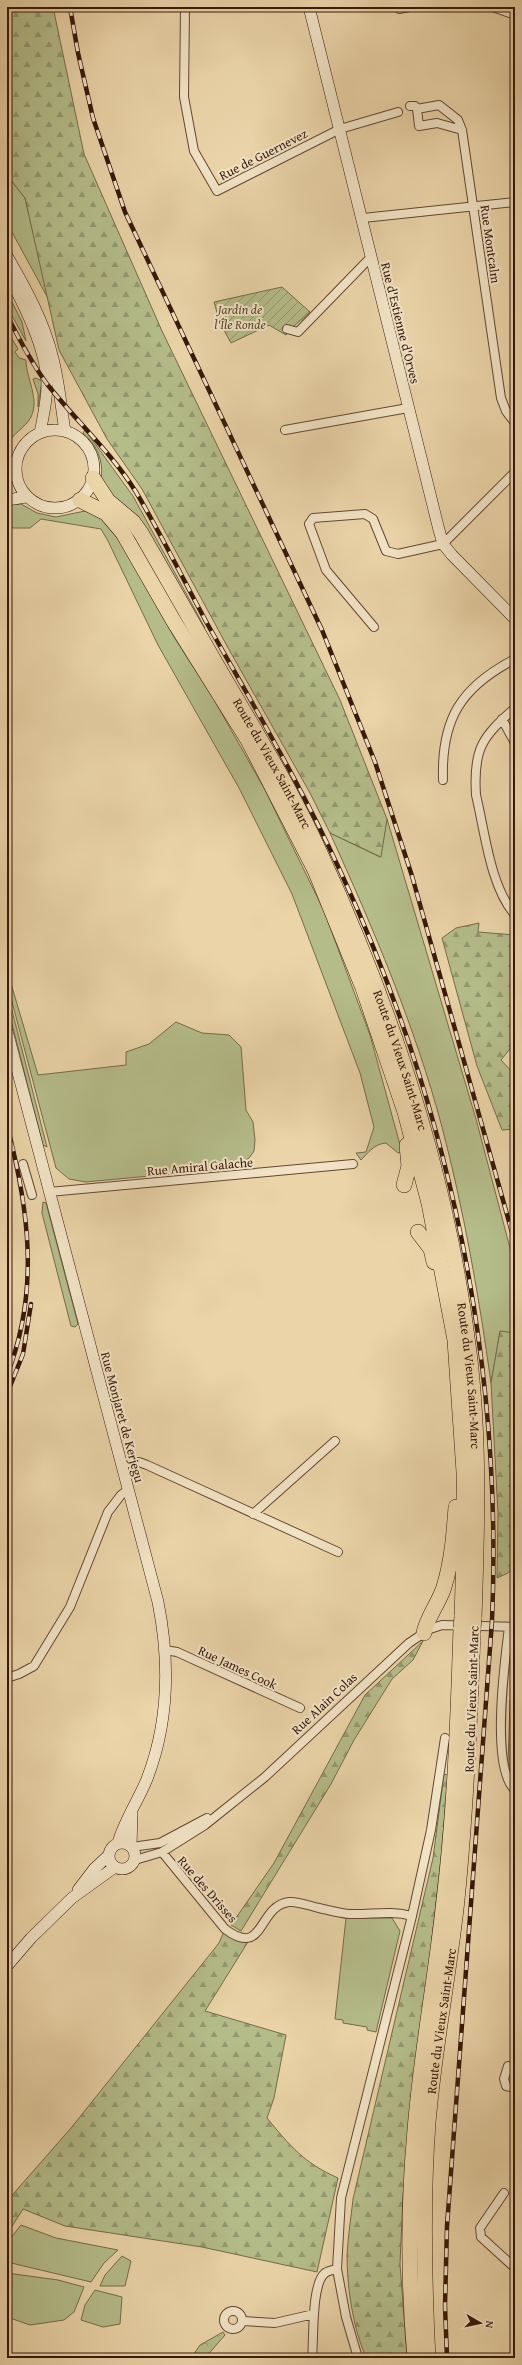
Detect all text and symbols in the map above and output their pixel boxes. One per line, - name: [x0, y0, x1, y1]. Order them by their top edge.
- street label: Rue de Guernevez: [216, 124, 311, 185]
- street label: Rue Montcalm: [476, 204, 505, 285]
- street label: Rue d'Estienne d'Orves: [376, 260, 425, 386]
- park label: Jardin de l'Île Ronde: [214, 300, 266, 334]
- street label: Route du Vieux Saint-Marc: [228, 695, 316, 832]
- street label: Route du Vieux Saint-Marc: [368, 987, 432, 1133]
- street label: Rue Amiral Galache: [146, 1152, 254, 1181]
- street label: Route du Vieux Saint-Marc: [452, 1301, 485, 1449]
- street label: Rue Monjaret de Kerjegu: [96, 1350, 149, 1485]
- street label: Route du Vieux Saint-Marc: [459, 1625, 484, 1773]
- street label: Rue James Cook: [195, 1641, 281, 1694]
- street label: Rue Alain Colas: [287, 1668, 361, 1739]
- street label: Rue des Drisses: [173, 1852, 242, 1927]
- street label: Route du Vieux Saint-Marc: [422, 1947, 461, 2095]
- north arrow: [460, 2303, 500, 2343]
- text: N: [481, 2320, 498, 2330]

